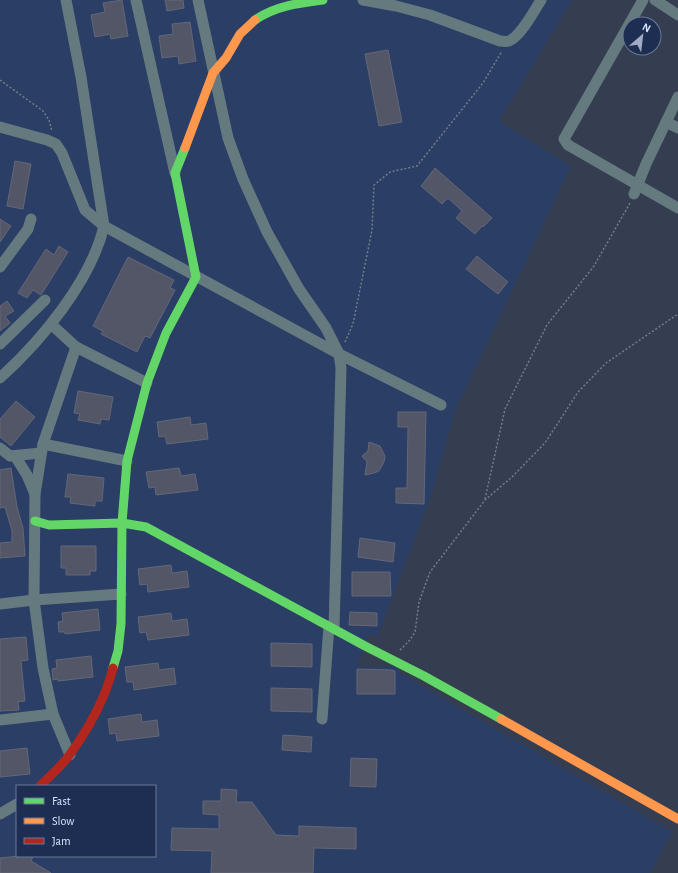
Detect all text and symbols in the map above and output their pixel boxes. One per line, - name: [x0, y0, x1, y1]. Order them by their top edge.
- north arrow: [622, 16, 662, 56]
- text: N: [640, 21, 652, 34]
- legend: [16, 785, 156, 857]
- text: Fast: [52, 795, 71, 807]
- text: Slow: [52, 815, 74, 827]
- text: Jam: [52, 835, 71, 847]

